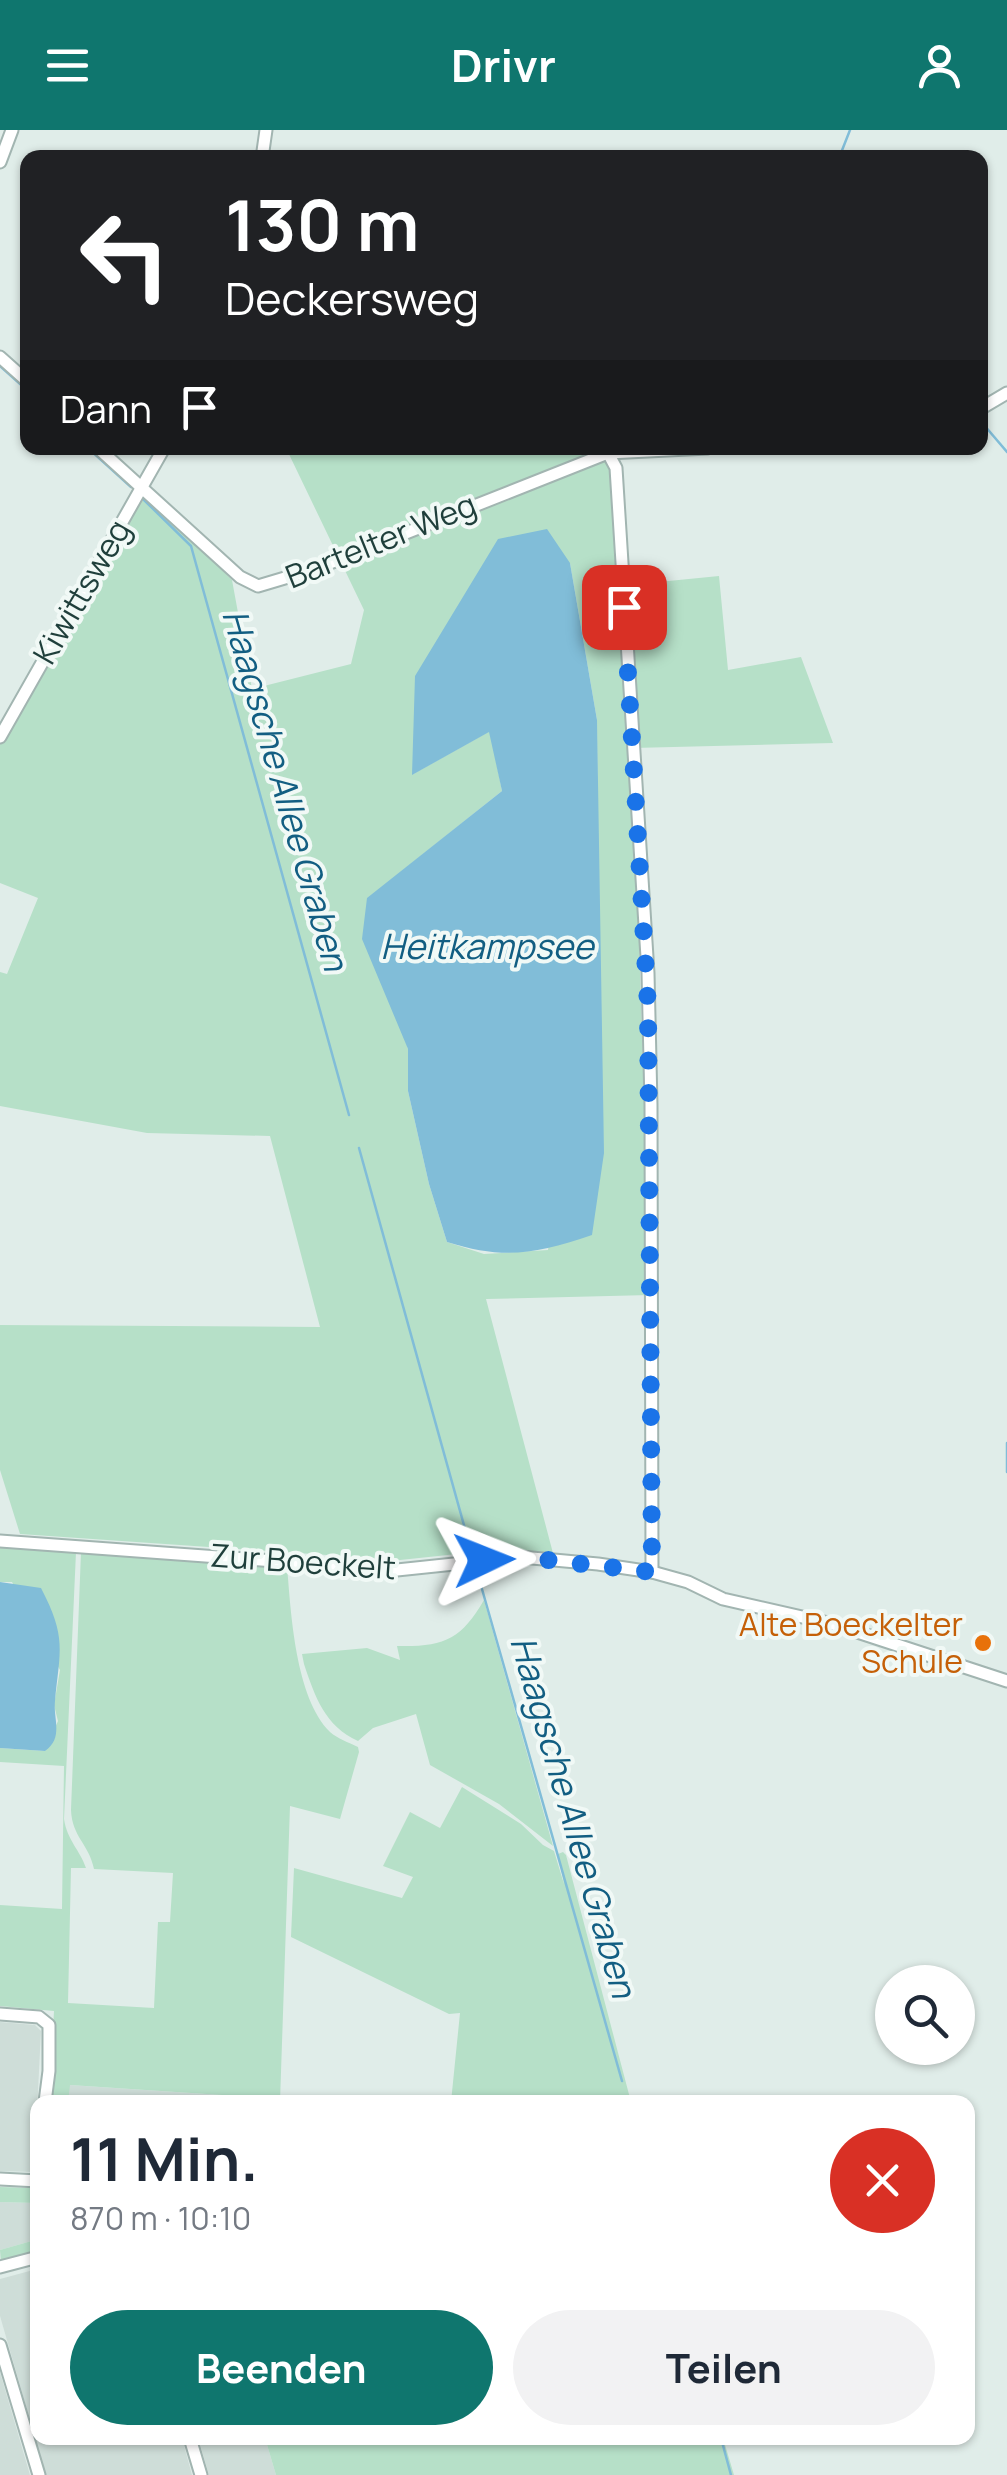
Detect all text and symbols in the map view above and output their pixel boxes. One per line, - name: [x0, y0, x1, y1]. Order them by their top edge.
- text: Drivr: [451, 34, 556, 96]
- icon: menu: [40, 38, 95, 93]
- icon: person: [912, 38, 967, 93]
- text: 130 m: [225, 176, 419, 272]
- icon: left: [60, 190, 190, 320]
- text: Deckersweg: [225, 267, 479, 329]
- icon: arrive: [172, 380, 227, 435]
- text: Dann: [60, 382, 152, 434]
- street label: Bartelter Weg: [279, 482, 482, 598]
- street label: Kiwittsweg: [22, 511, 140, 672]
- pin: [582, 565, 667, 650]
- icon: arrive: [597, 580, 652, 635]
- water label: Haagsche Allee Graben: [211, 604, 361, 977]
- water label: Heitkampsee: [381, 922, 596, 970]
- position arrow: [432, 1508, 536, 1612]
- street label: Zur Boeckelt: [209, 1533, 397, 1589]
- place label: Alte Boeckelter Schule: [739, 1602, 963, 1683]
- water label: Haagsche Allee Graben: [499, 1631, 649, 2004]
- marker: Alte Boeckelter Schule: [972, 1632, 994, 1654]
- map controls: [875, 1965, 975, 2065]
- button: search: [875, 1965, 975, 2065]
- text: 11 Min.: [70, 2117, 258, 2199]
- button: close: [830, 2128, 935, 2233]
- text: 870 m · 10:10: [70, 2196, 251, 2240]
- button: Beenden: [70, 2310, 493, 2425]
- button: Teilen: [513, 2310, 935, 2425]

